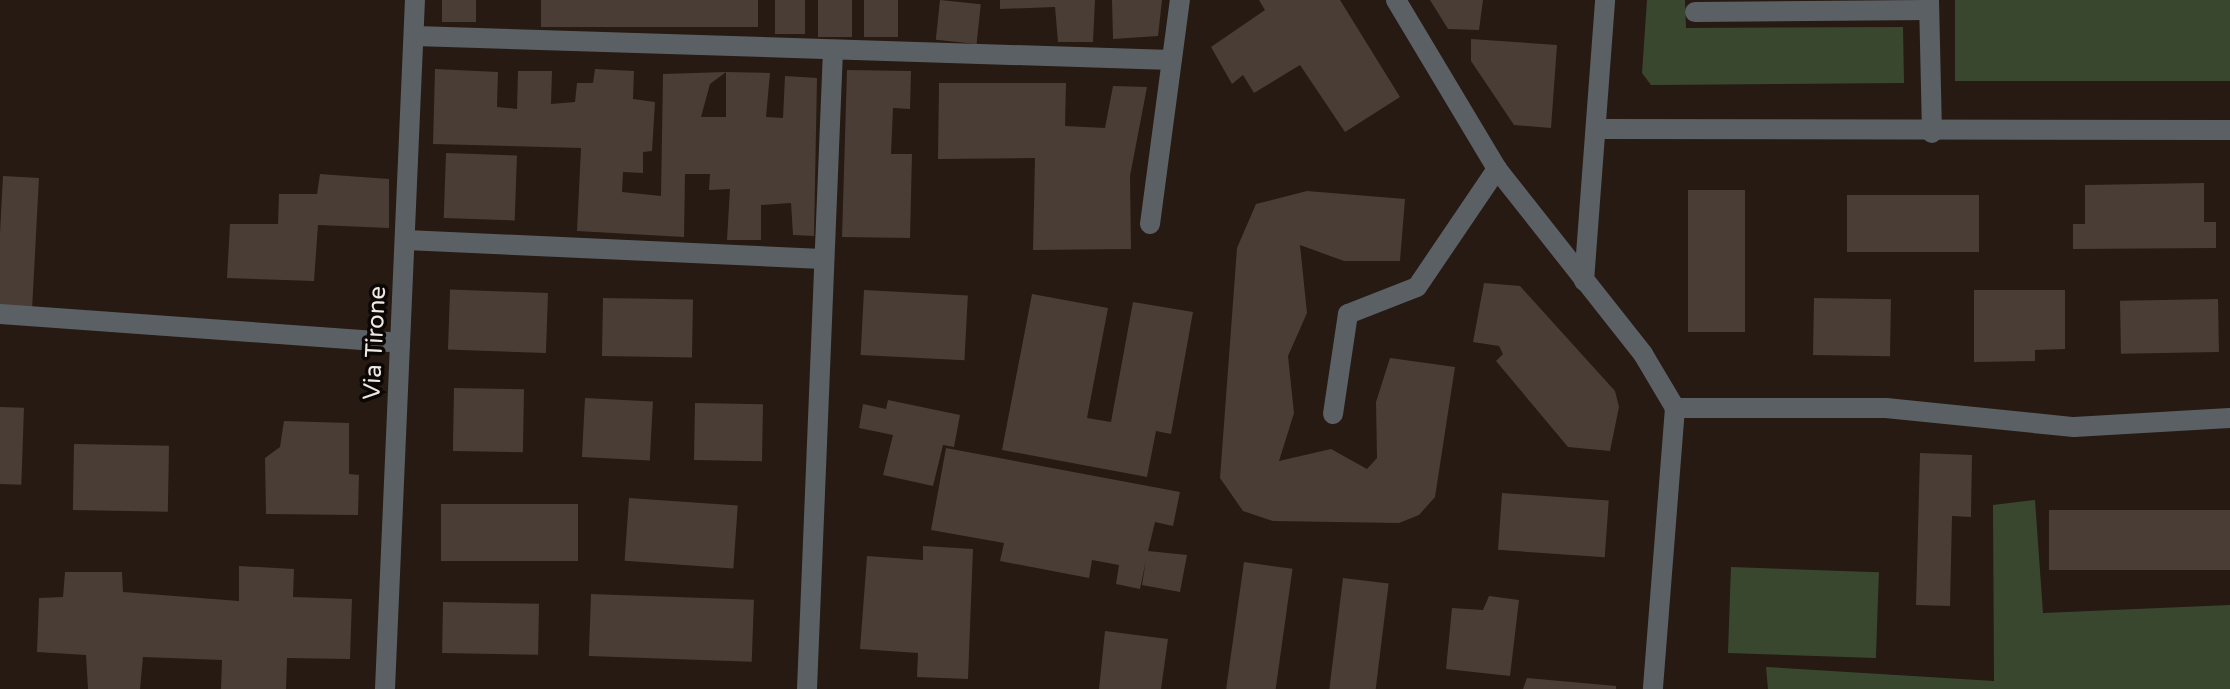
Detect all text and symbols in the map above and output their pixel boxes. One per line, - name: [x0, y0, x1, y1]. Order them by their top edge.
- street label: Via Tirone: [358, 285, 392, 401]

